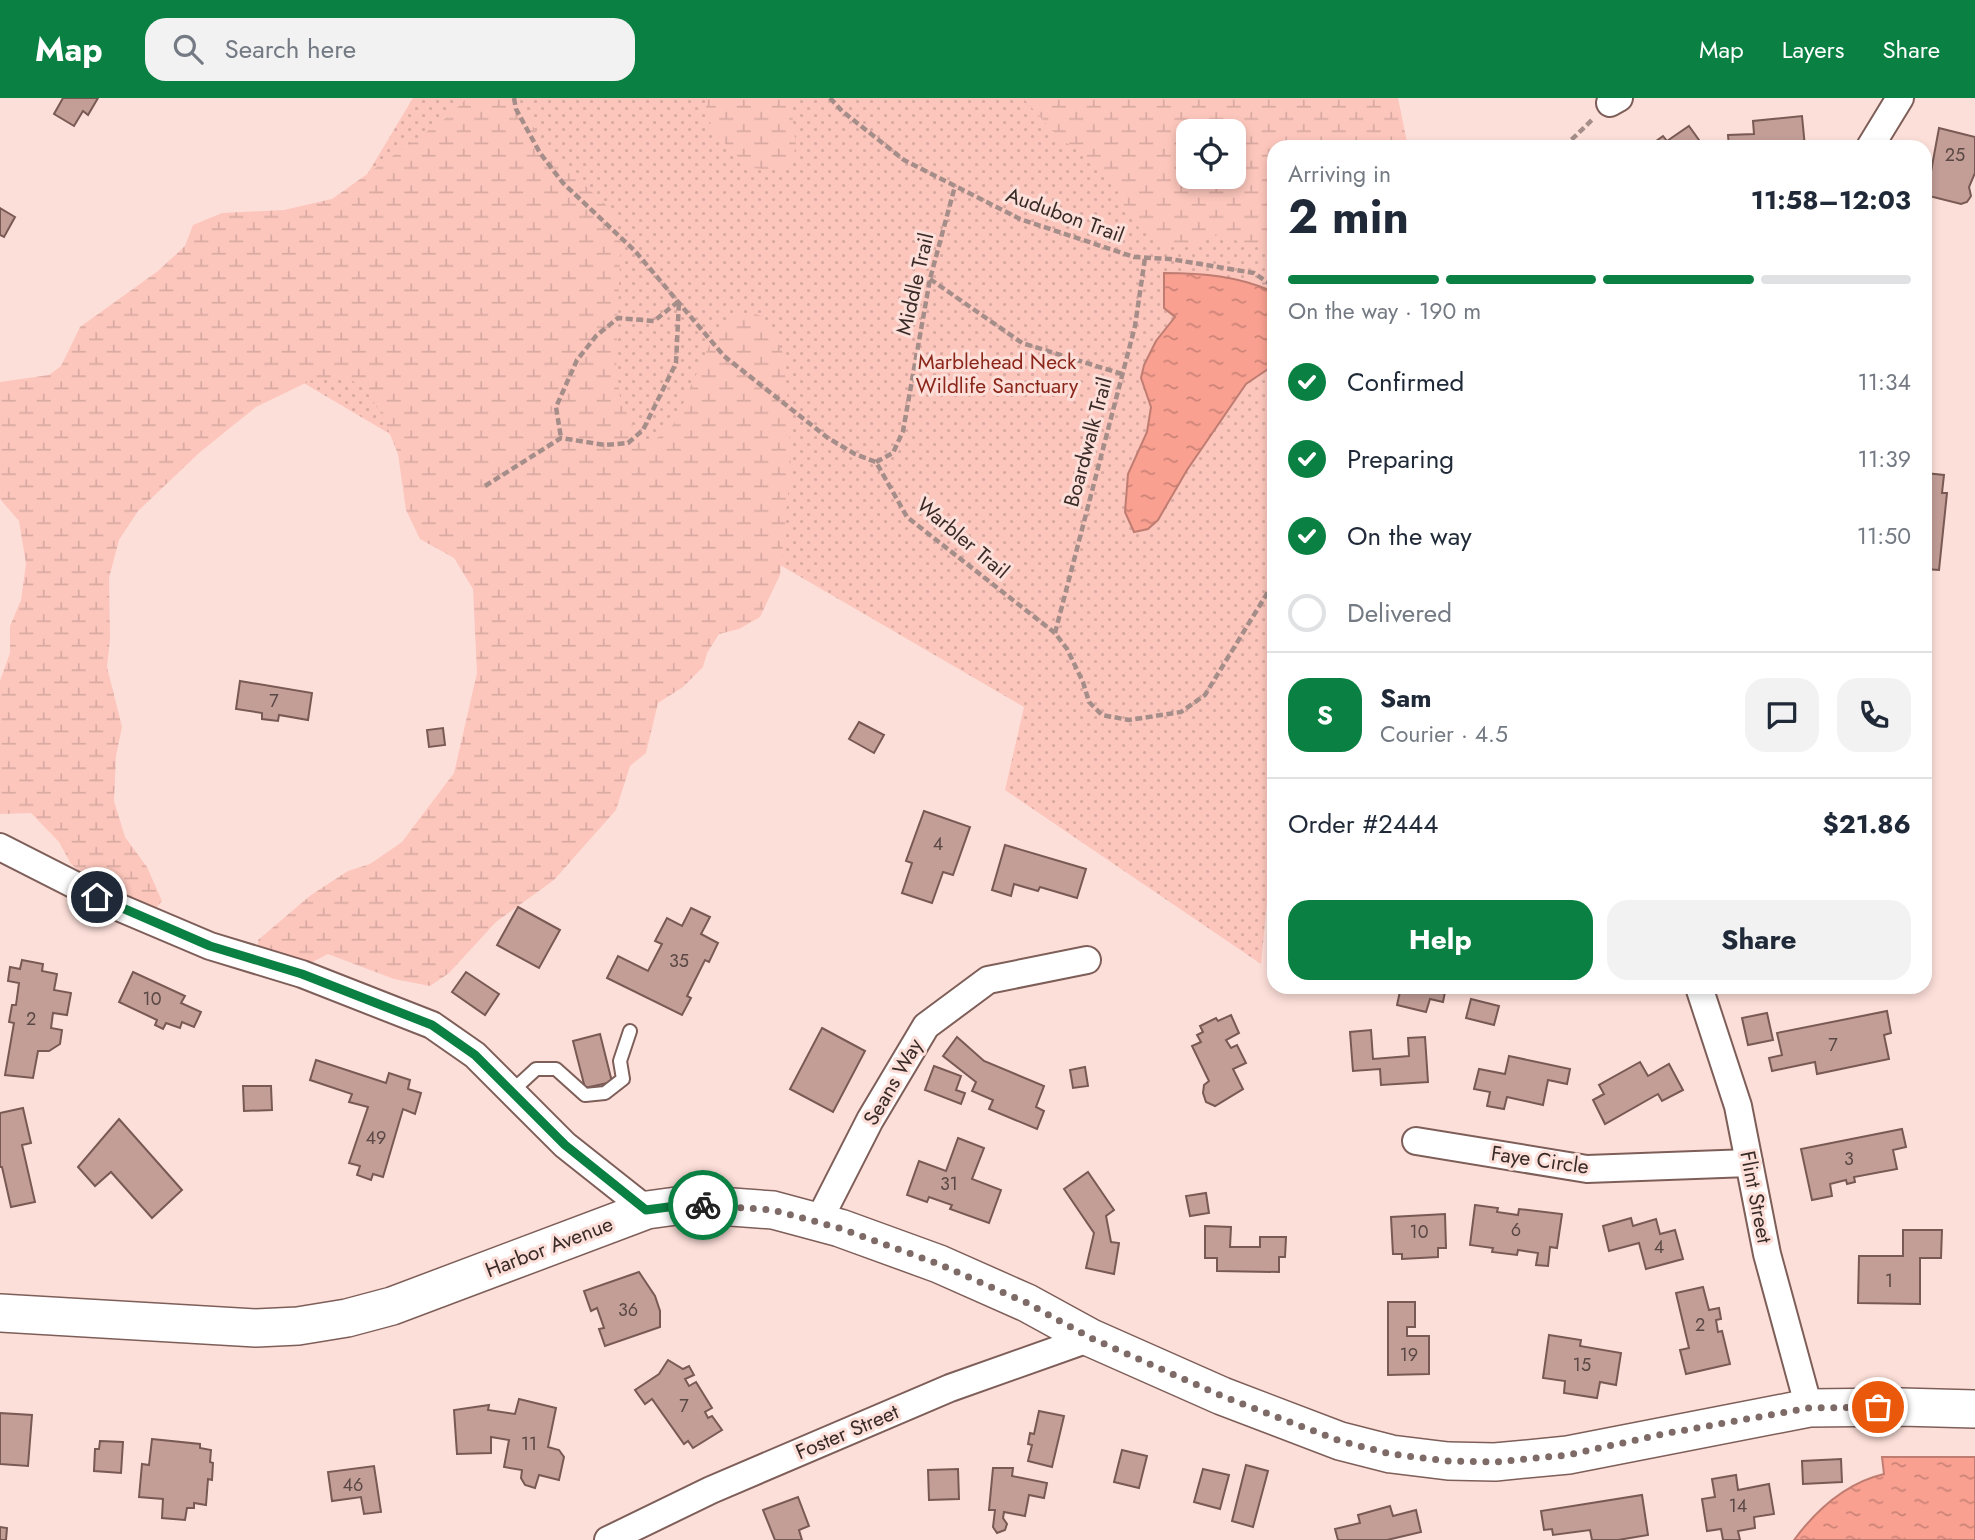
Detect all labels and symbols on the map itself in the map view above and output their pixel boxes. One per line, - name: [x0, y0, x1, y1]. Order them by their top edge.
- house number: 25: [1945, 142, 1965, 168]
- street label: Audubon Trail: [1002, 180, 1128, 250]
- street label: Middle Trail: [889, 230, 941, 338]
- park label: Marblehead Neck Wildlife Sanctuary: [916, 347, 1079, 401]
- street label: Boardwalk Trail: [1056, 374, 1120, 510]
- street label: Warbler Trail: [910, 490, 1016, 586]
- house number: 7: [269, 688, 279, 714]
- house number: 4: [933, 831, 943, 857]
- pin: [67, 867, 127, 927]
- house number: 35: [669, 948, 689, 974]
- house number: 10: [143, 986, 162, 1012]
- house number: 2: [26, 1006, 36, 1032]
- street label: Seans Way: [856, 1032, 930, 1131]
- house number: 7: [1828, 1032, 1838, 1058]
- house number: 49: [366, 1125, 386, 1151]
- street label: Faye Circle: [1489, 1138, 1591, 1182]
- house number: 3: [1844, 1146, 1854, 1172]
- street label: Flint Street: [1732, 1148, 1780, 1246]
- courier: [668, 1170, 738, 1240]
- house number: 31: [940, 1171, 958, 1197]
- street label: Harbor Avenue: [481, 1209, 617, 1285]
- house number: 6: [1511, 1217, 1521, 1243]
- house number: 10: [1410, 1219, 1429, 1245]
- house number: 4: [1654, 1234, 1664, 1260]
- house number: 1: [1885, 1268, 1893, 1294]
- house number: 36: [618, 1297, 638, 1323]
- house number: 2: [1695, 1312, 1705, 1338]
- house number: 19: [1400, 1342, 1418, 1368]
- house number: 15: [1573, 1352, 1591, 1378]
- pin: [1848, 1377, 1908, 1437]
- house number: 7: [679, 1393, 689, 1419]
- street label: Foster Street: [791, 1397, 903, 1467]
- house number: 11: [521, 1431, 537, 1457]
- house number: 46: [343, 1472, 363, 1498]
- house number: 14: [1729, 1493, 1747, 1519]

